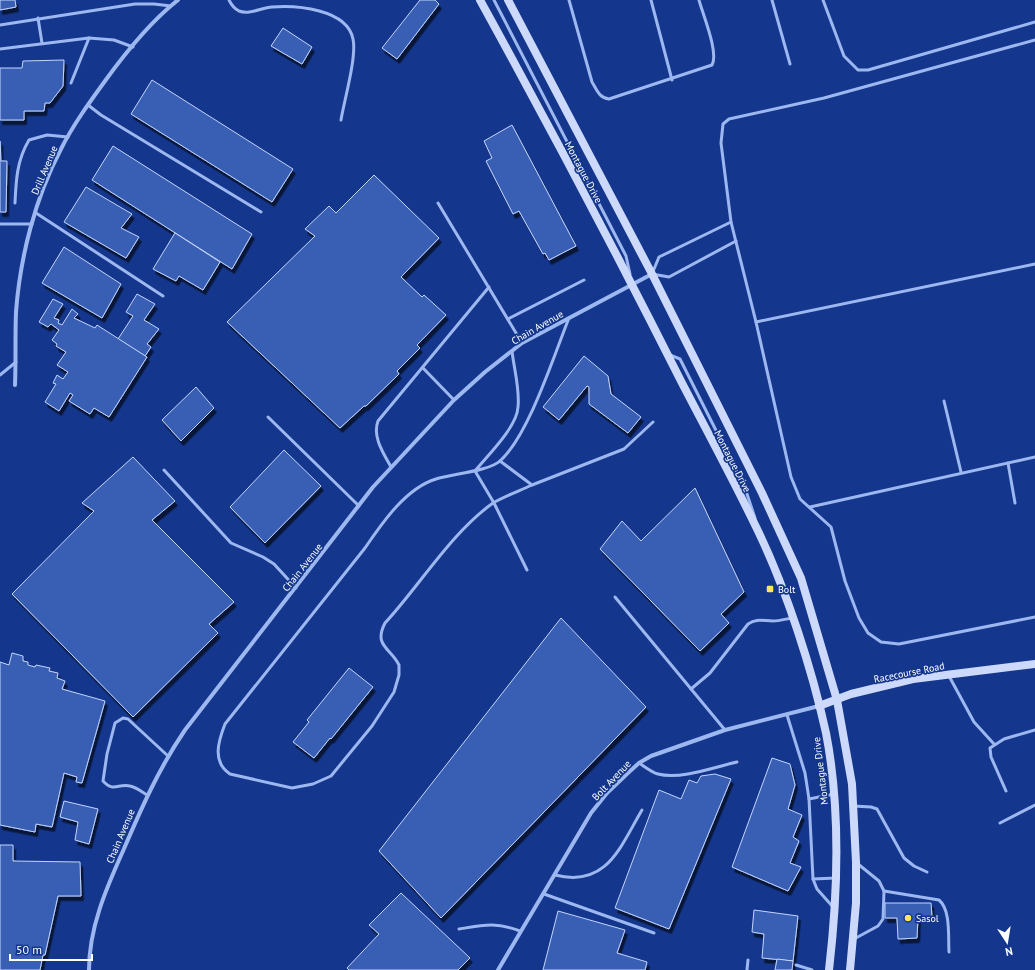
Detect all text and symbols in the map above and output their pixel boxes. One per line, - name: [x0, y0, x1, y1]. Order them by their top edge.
- street label: Montague Drive: [562, 139, 605, 205]
- street label: Drill Avenue: [28, 144, 61, 197]
- street label: Chain Avenue: [509, 307, 566, 348]
- street label: Montague Drive: [711, 428, 754, 494]
- street label: Chain Avenue: [279, 541, 325, 594]
- place label: Bolt: [778, 583, 796, 596]
- marker: Bolt: [765, 584, 775, 594]
- street label: Racecourse Road: [873, 659, 945, 686]
- street label: Montague Drive: [810, 736, 831, 805]
- street label: Bolt Avenue: [589, 757, 634, 803]
- street label: Chain Avenue: [103, 807, 138, 865]
- place label: Sasol: [916, 912, 939, 925]
- marker: Sasol: [903, 913, 913, 923]
- north arrow: [987, 922, 1027, 962]
- scale bar: [10, 936, 92, 962]
- text: 50 m: [16, 942, 42, 957]
- text: N: [1004, 944, 1014, 959]

